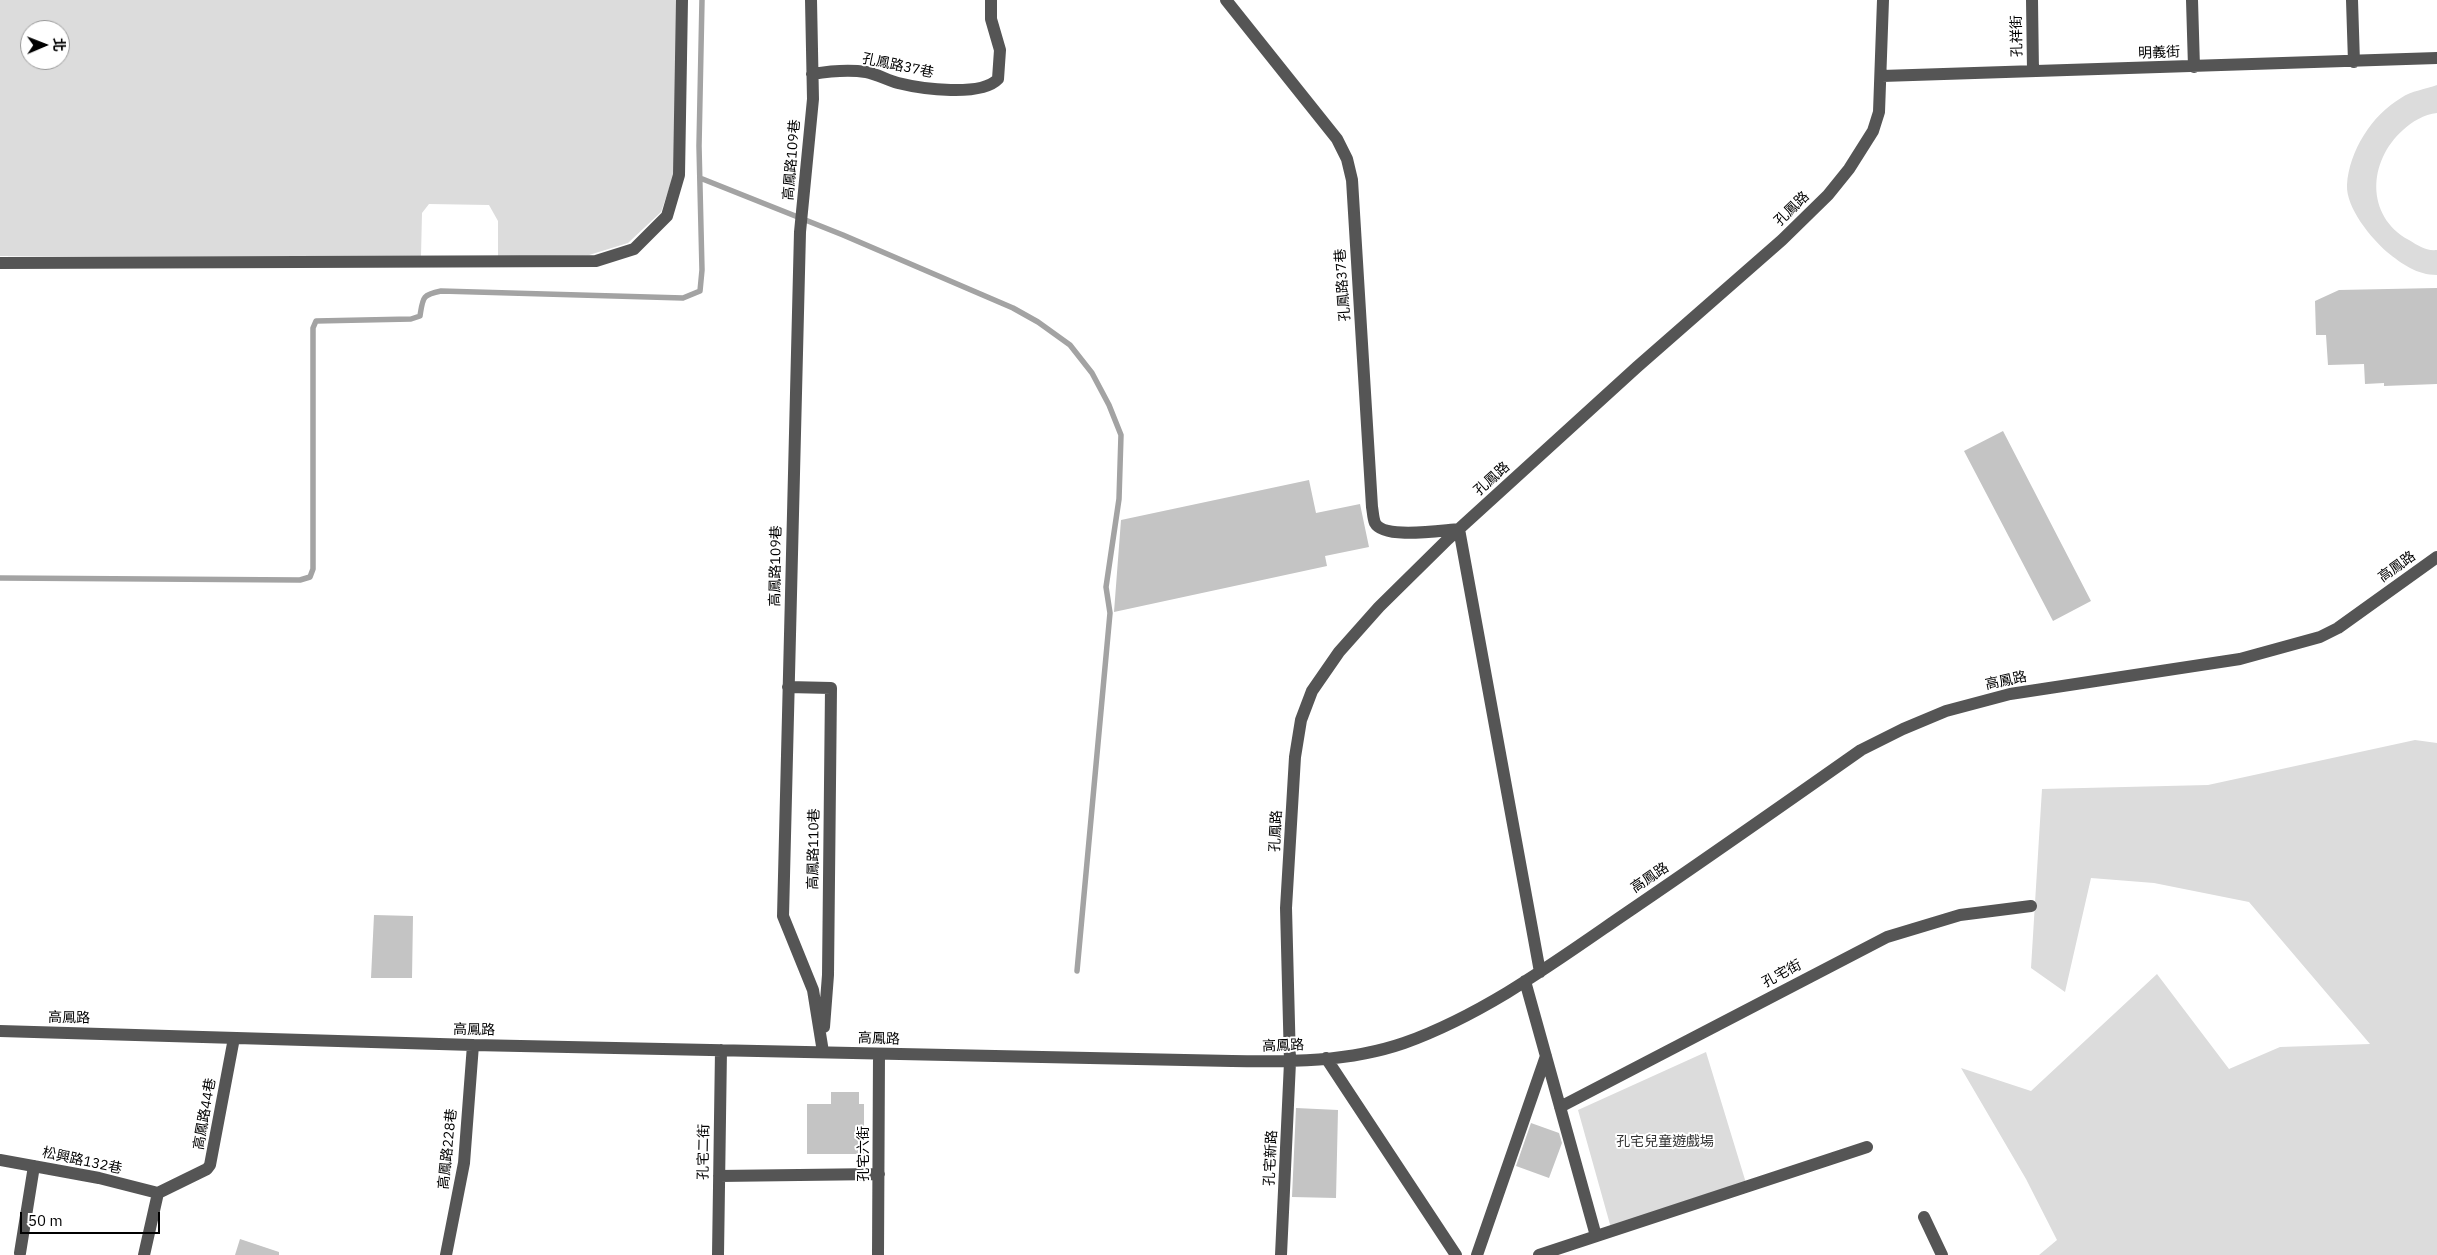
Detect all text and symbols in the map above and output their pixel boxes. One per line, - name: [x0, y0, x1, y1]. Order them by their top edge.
- street label: 孔祥街: [2008, 15, 2026, 57]
- north arrow: [20, 20, 70, 70]
- text: 北: [50, 38, 68, 52]
- street label: 明義街: [2138, 44, 2180, 62]
- street label: 孔鳳路37巷: [861, 50, 935, 82]
- street label: 高鳳路109巷: [780, 119, 804, 201]
- street label: 孔鳳路: [1771, 188, 1813, 230]
- street label: 孔鳳路37巷: [1332, 248, 1354, 322]
- street label: 孔鳳路: [1471, 459, 1513, 499]
- street label: 高鳳路109巷: [767, 525, 785, 607]
- street label: 高鳳路: [2375, 548, 2419, 586]
- street label: 高鳳路: [1984, 668, 2028, 694]
- street label: 高鳳路110巷: [805, 808, 823, 890]
- street label: 孔鳳路: [1267, 810, 1285, 852]
- street label: 高鳳路: [1628, 859, 1672, 897]
- street label: 孔宅街: [1760, 957, 1804, 991]
- street label: 高鳳路: [48, 1009, 90, 1027]
- street label: 高鳳路: [453, 1021, 495, 1039]
- street label: 高鳳路: [858, 1030, 900, 1048]
- street label: 高鳳路: [1262, 1037, 1304, 1055]
- street label: 高鳳路44巷: [190, 1077, 220, 1151]
- street label: 高鳳路228巷: [435, 1108, 461, 1190]
- street label: 孔宅二街: [695, 1124, 713, 1180]
- street label: 孔宅六街: [856, 1126, 872, 1182]
- street label: 孔宅新路: [1261, 1130, 1281, 1186]
- park label: 孔宅兒童遊戲場: [1616, 1134, 1714, 1150]
- street label: 松興路132巷: [41, 1144, 123, 1178]
- scale bar: [22, 1202, 162, 1234]
- text: 50 m: [28, 1211, 63, 1230]

